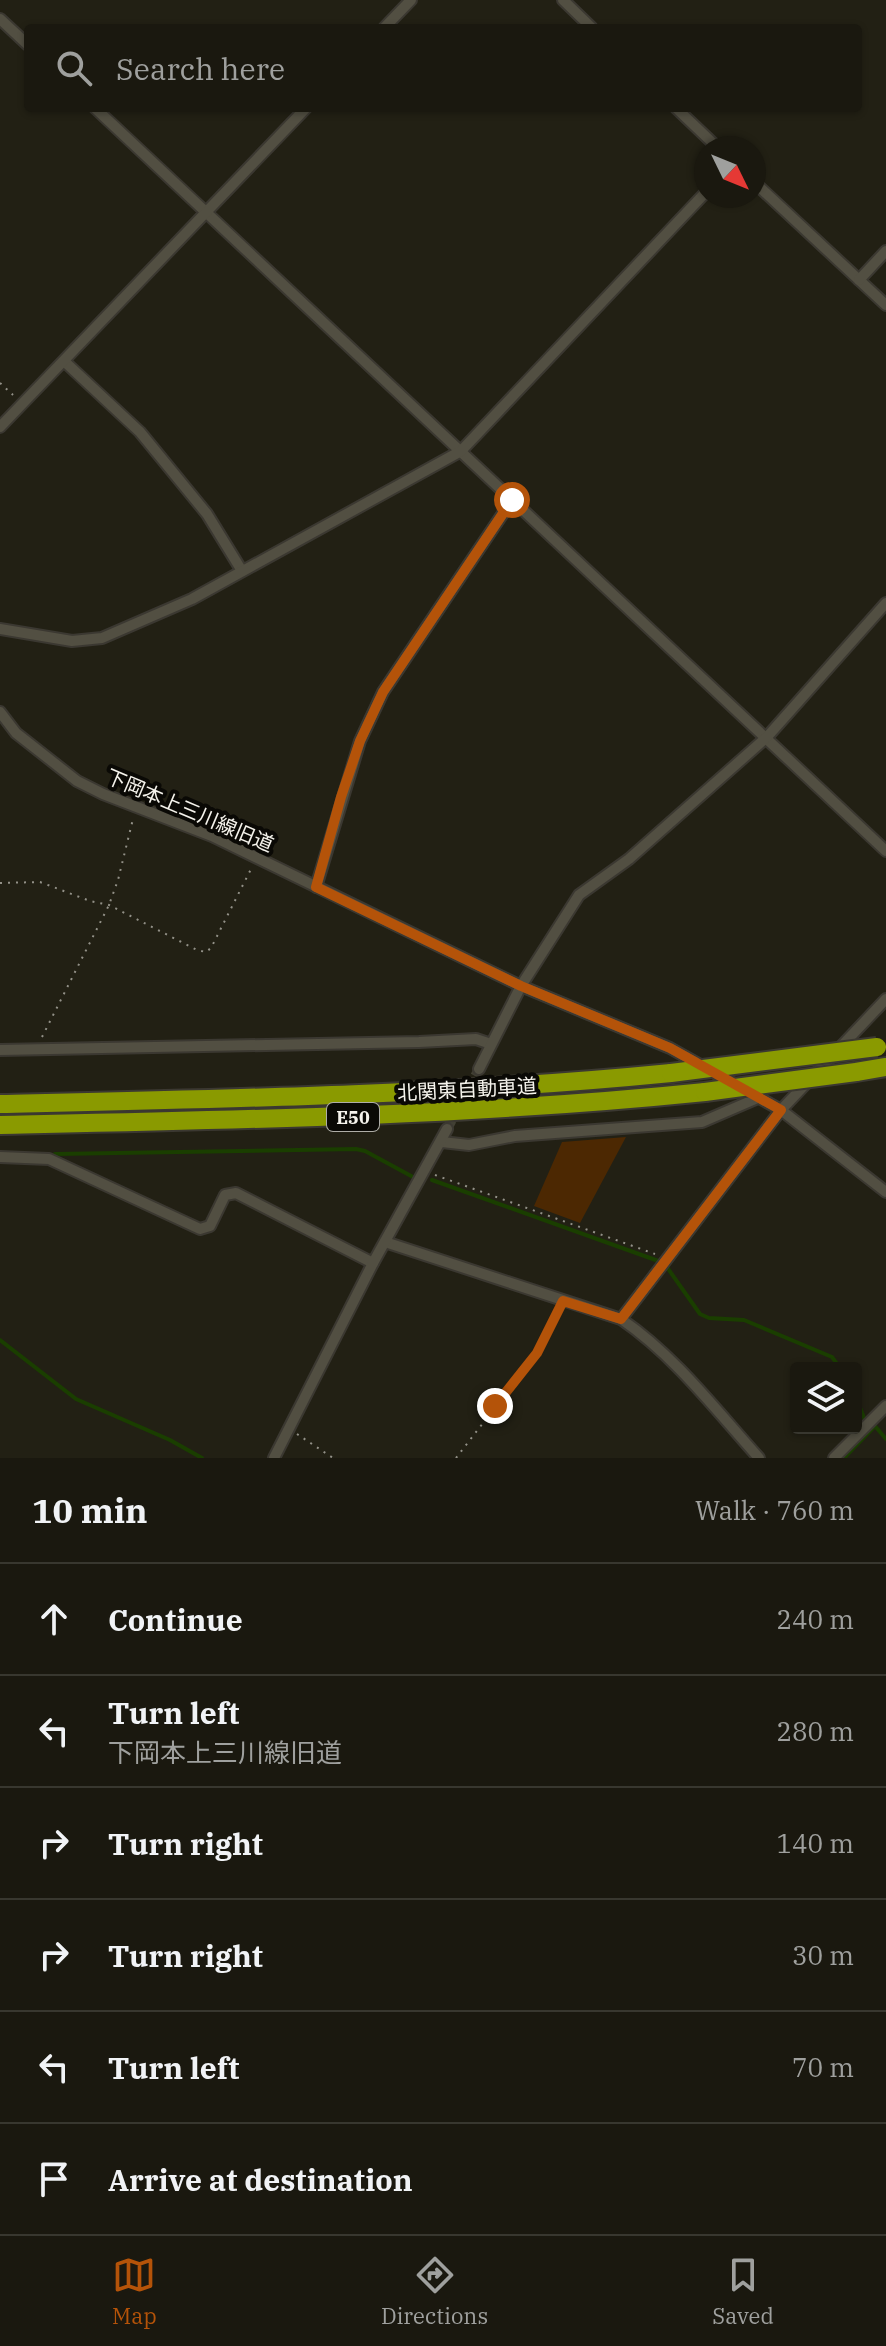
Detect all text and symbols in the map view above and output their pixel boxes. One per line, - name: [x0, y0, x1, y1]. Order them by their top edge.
- search box: [24, 24, 862, 112]
- icon: search: [52, 46, 96, 90]
- text: Search here: [116, 49, 285, 88]
- north arrow: [694, 136, 766, 208]
- route start: [494, 482, 530, 518]
- street label: 下岡本上三川線旧道: [102, 762, 278, 858]
- street label: 北関東自動車道: [396, 1072, 538, 1106]
- road number: E50: [327, 1103, 379, 1131]
- map controls: [790, 1362, 862, 1434]
- button: layers: [790, 1362, 862, 1434]
- route end: [477, 1388, 513, 1424]
- text: 10 min: [32, 1488, 148, 1532]
- text: Walk · 760 m: [695, 1493, 854, 1527]
- icon: ahead: [32, 1597, 76, 1641]
- text: Continue: [108, 1600, 243, 1639]
- text: 240 m: [776, 1602, 854, 1636]
- text: Turn left: [108, 1693, 240, 1732]
- icon: left: [32, 1709, 76, 1753]
- text: 280 m: [776, 1714, 854, 1748]
- text: 下岡本上三川線旧道: [108, 1735, 342, 1769]
- icon: right: [32, 1821, 76, 1865]
- text: Turn right: [108, 1824, 263, 1863]
- text: 140 m: [776, 1826, 854, 1860]
- icon: right: [32, 1933, 76, 1977]
- text: Turn right: [108, 1936, 263, 1975]
- text: 30 m: [792, 1938, 854, 1972]
- icon: left: [32, 2045, 76, 2089]
- text: Turn left: [108, 2048, 240, 2087]
- text: 70 m: [792, 2050, 854, 2084]
- icon: arrive: [32, 2157, 76, 2201]
- text: Arrive at destination: [108, 2160, 413, 2199]
- tab: Map: [112, 2253, 157, 2330]
- tab: Directions: [381, 2253, 488, 2330]
- tab: Saved: [712, 2253, 774, 2330]

